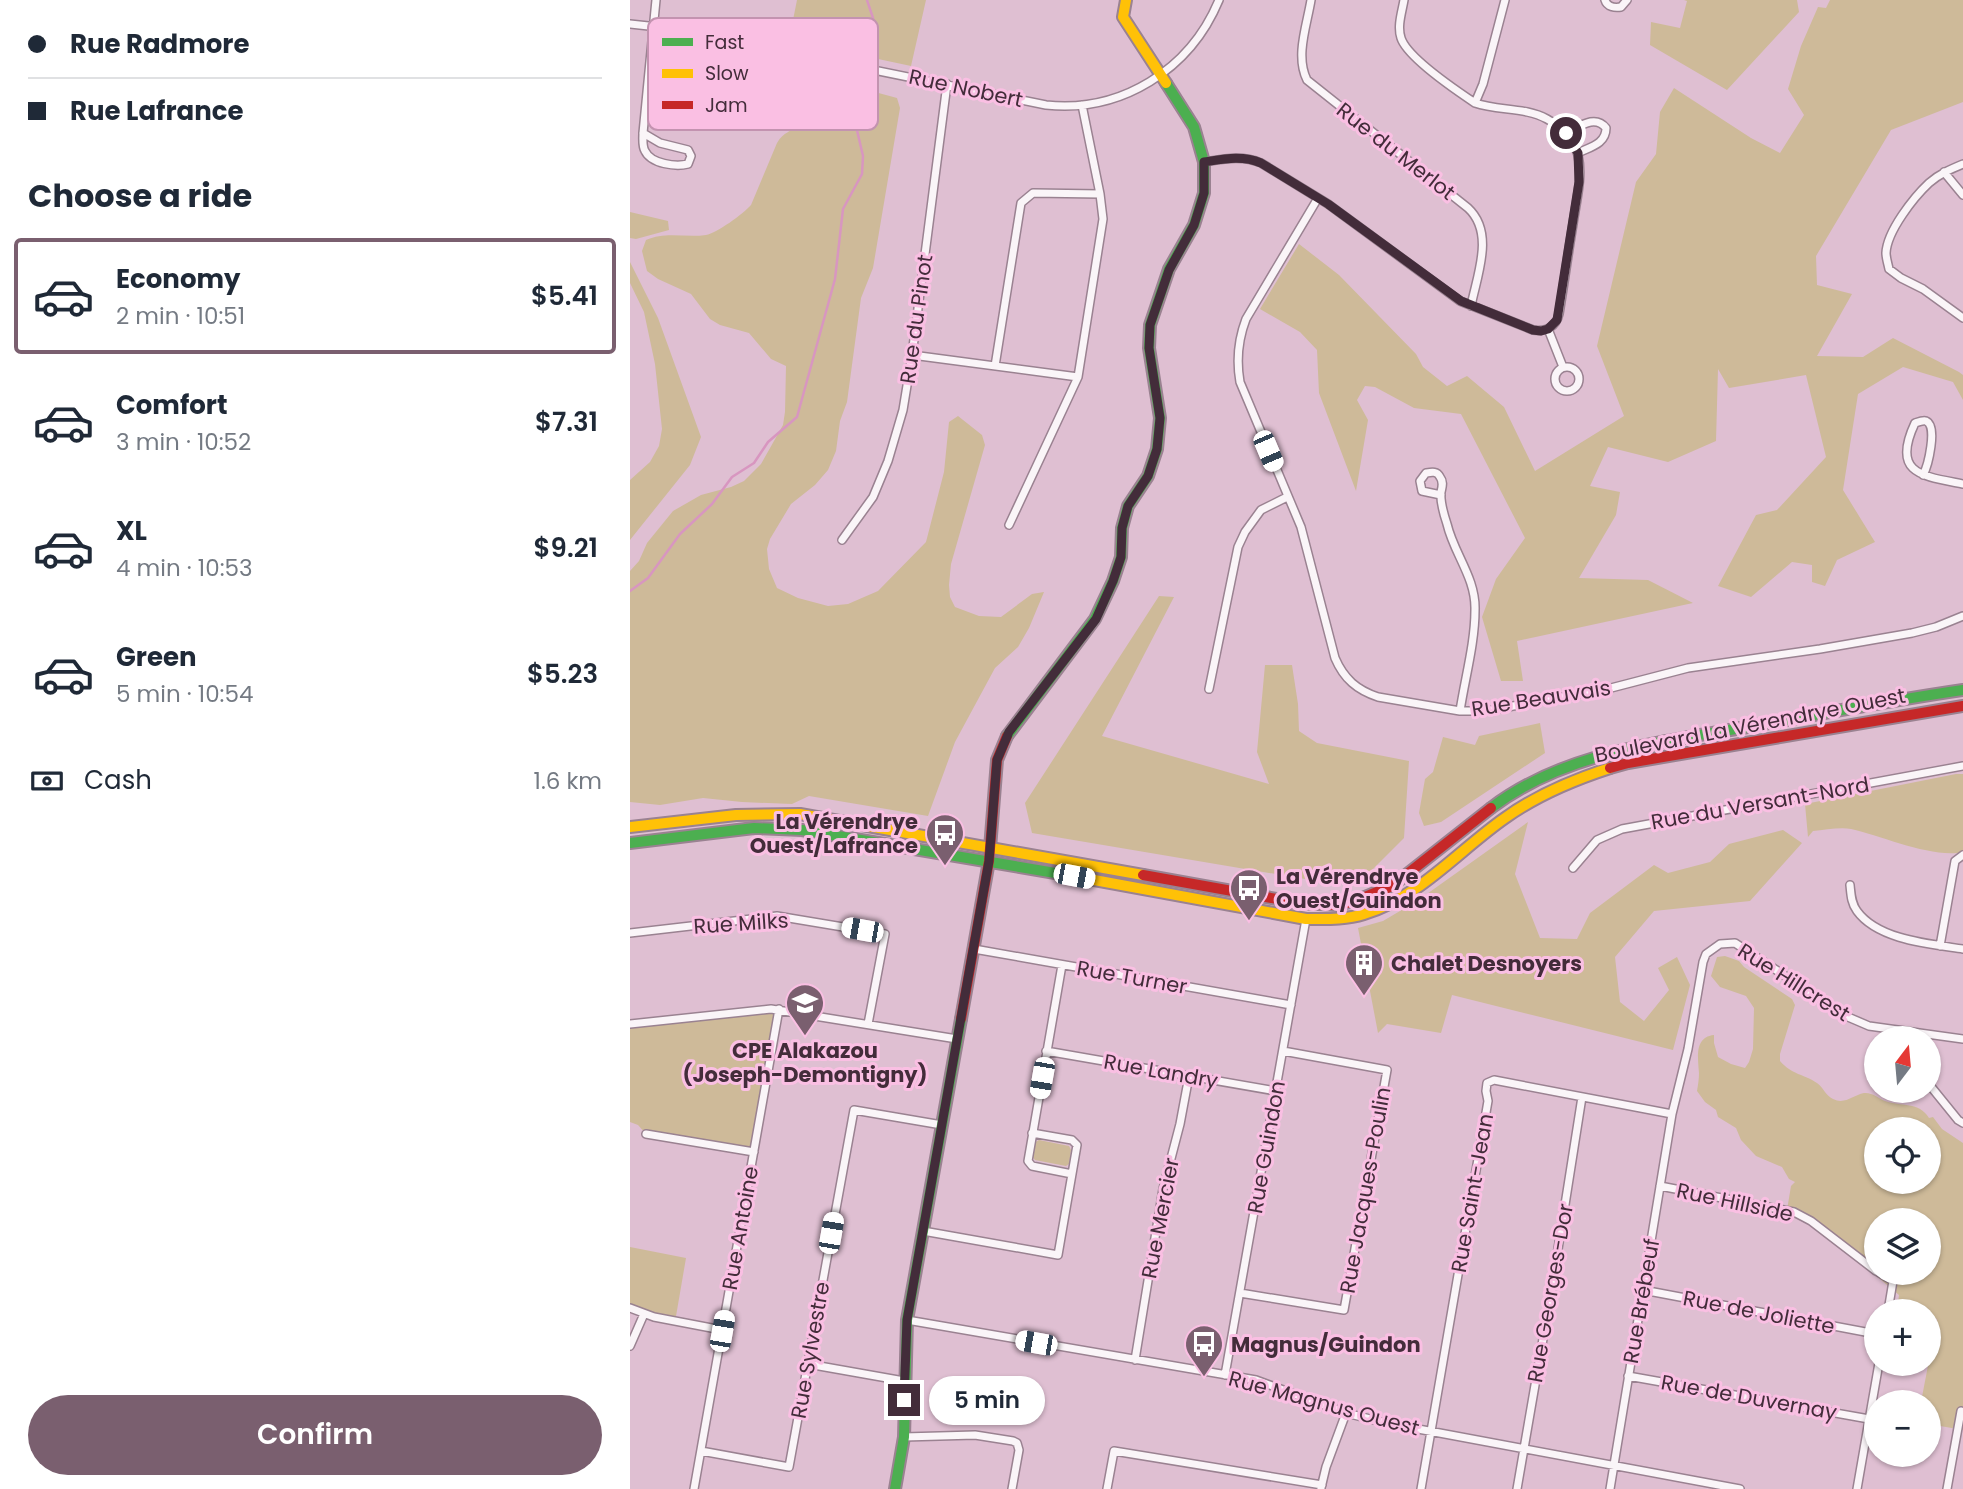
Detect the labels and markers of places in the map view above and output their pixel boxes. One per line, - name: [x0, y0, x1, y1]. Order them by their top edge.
- place label: La Vérendrye Ouest/Lafrance: [750, 807, 918, 860]
- bus stop icon: La Vérendrye Ouest/Lafrance: [924, 812, 966, 867]
- place label: La Vérendrye Ouest/Guindon: [1276, 862, 1442, 915]
- bus stop icon: La Vérendrye Ouest/Guindon: [1228, 867, 1270, 922]
- building icon: Chalet Desnoyers: [1343, 942, 1385, 997]
- place label: Chalet Desnoyers: [1391, 949, 1582, 978]
- school or university icon: CPE Alakazou (Joseph-Demontigny): [784, 982, 826, 1037]
- place label: CPE Alakazou (Joseph-Demontigny): [682, 1036, 928, 1089]
- bus stop icon: Magnus/Guindon: [1183, 1323, 1225, 1378]
- place label: Magnus/Guindon: [1231, 1330, 1421, 1359]

